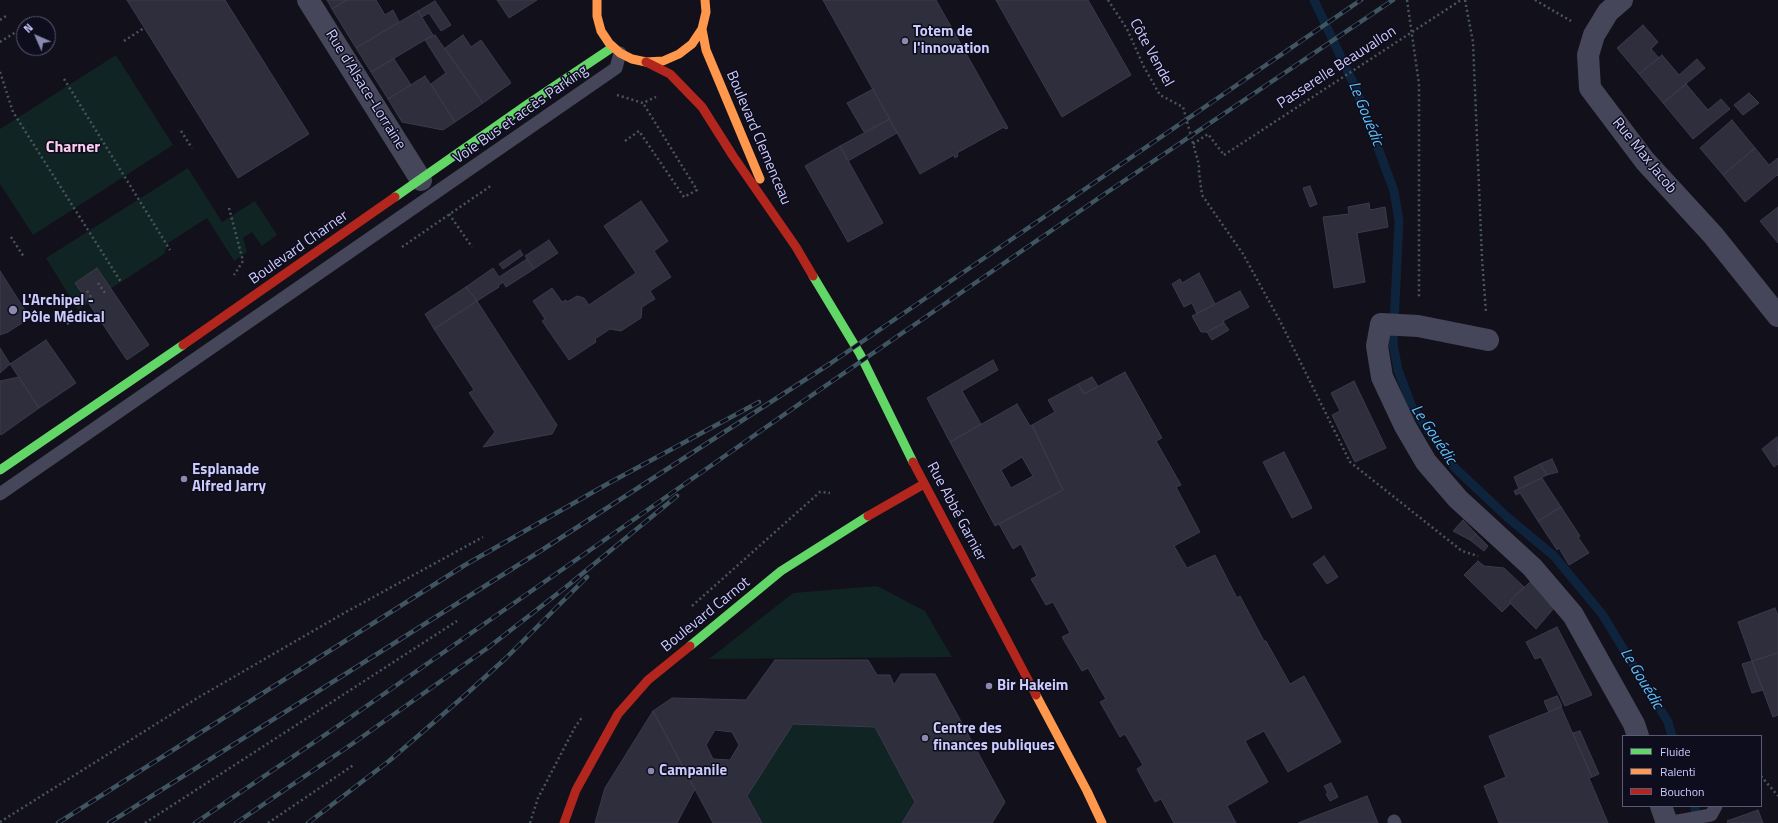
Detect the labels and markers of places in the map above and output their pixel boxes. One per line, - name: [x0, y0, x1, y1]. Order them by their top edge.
- place label: Totem de l'innovation: [913, 23, 990, 58]
- marker: Totem de l'innovation: [900, 36, 910, 46]
- place label: L'Archipel - Pôle Médical: [22, 292, 105, 327]
- marker: L'Archipel - Pôle Médical: [7, 304, 19, 316]
- place label: Esplanade Alfred Jarry: [192, 461, 266, 496]
- marker: Esplanade Alfred Jarry: [179, 474, 189, 484]
- place label: Bir Hakeim: [997, 677, 1068, 695]
- marker: Bir Hakeim: [984, 681, 994, 691]
- place label: Centre des finances publiques: [933, 720, 1055, 755]
- marker: Centre des finances publiques: [920, 733, 930, 743]
- place label: Campanile: [659, 762, 727, 780]
- marker: Campanile: [646, 766, 656, 776]

